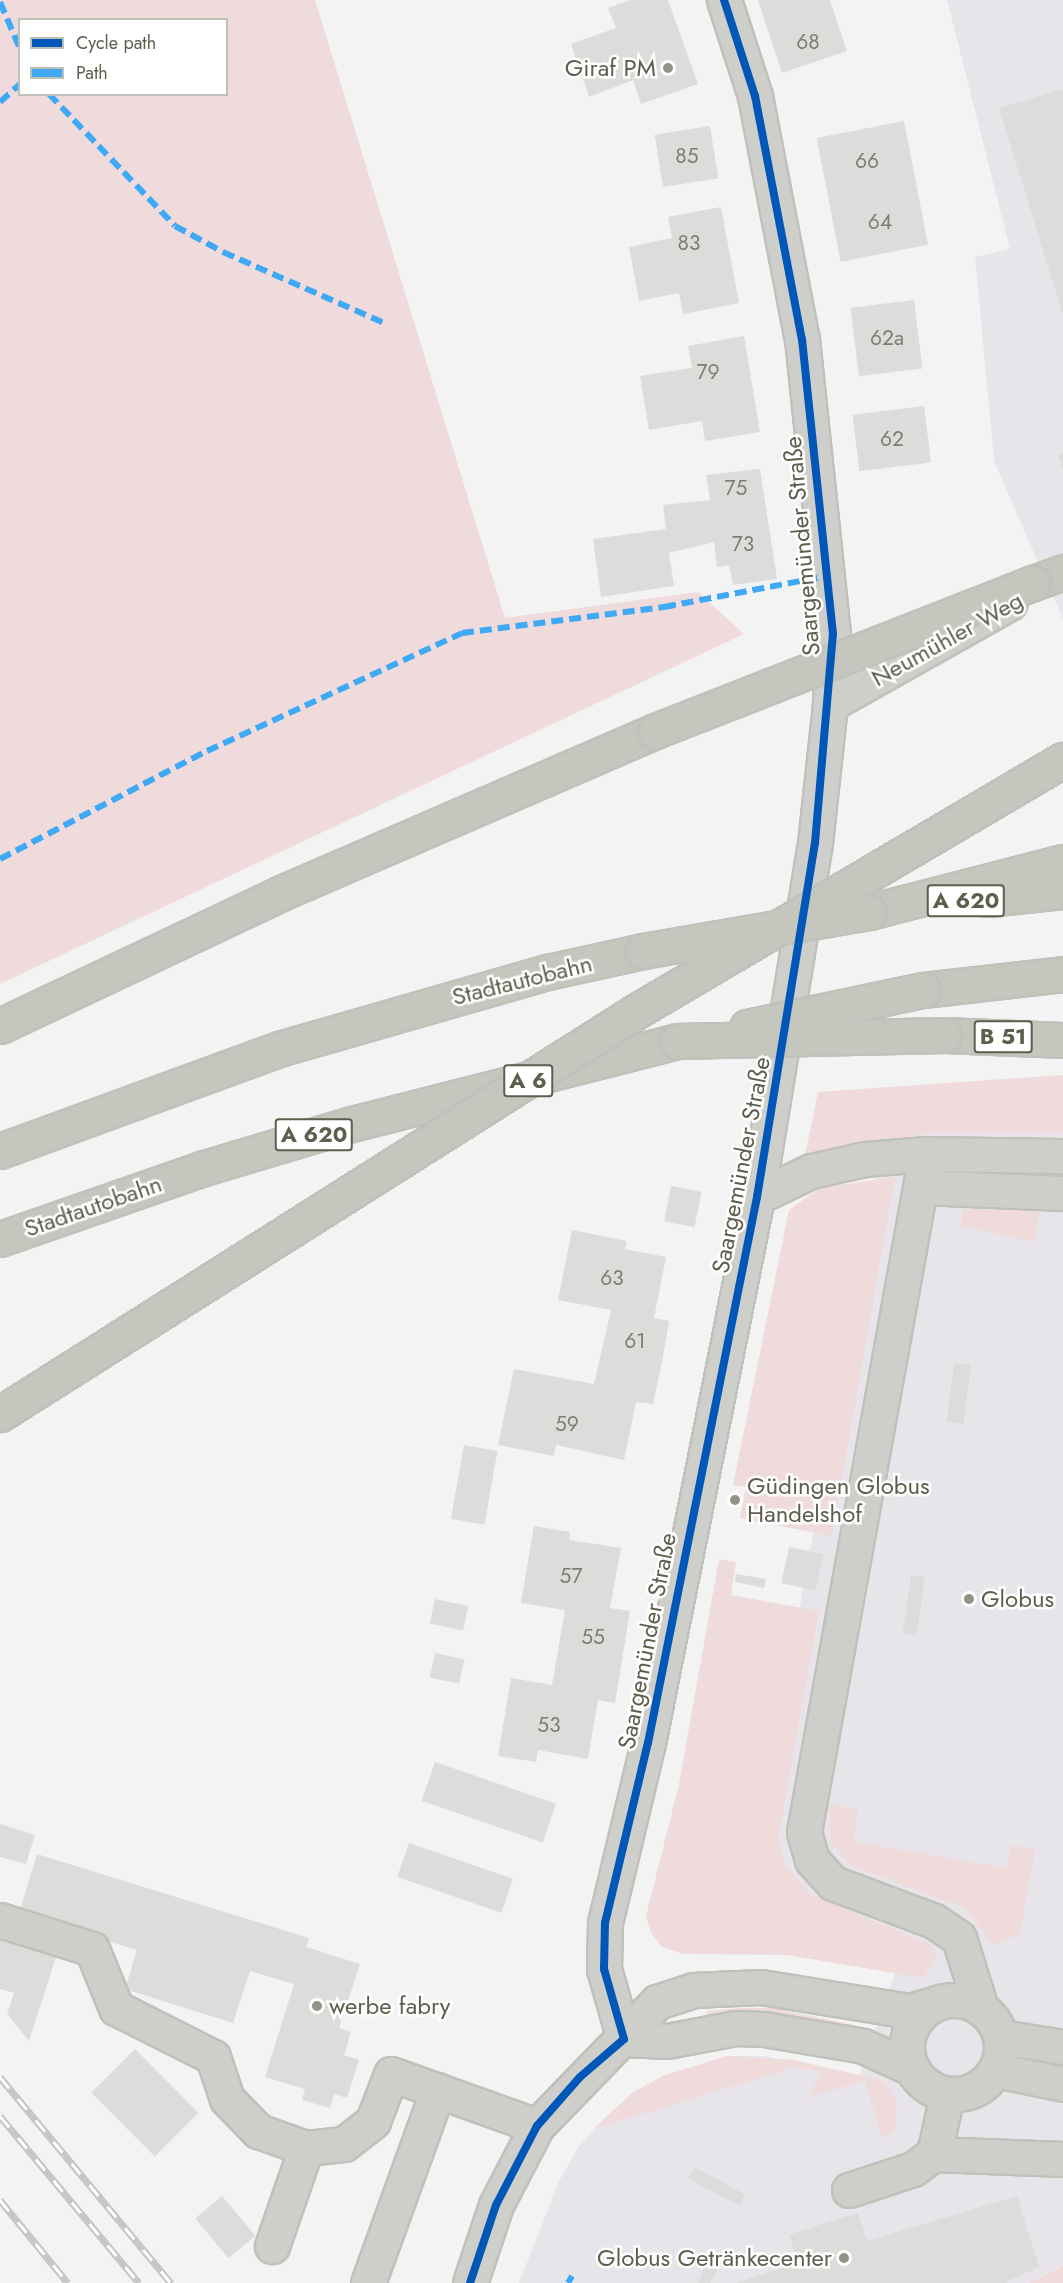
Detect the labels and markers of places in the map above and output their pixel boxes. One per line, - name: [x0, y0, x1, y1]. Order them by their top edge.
- place label: Giraf PM: [565, 54, 656, 82]
- marker: Giraf PM: [661, 61, 675, 75]
- place label: Güdingen Globus Handelshof: [747, 1472, 930, 1528]
- marker: Güdingen Globus Handelshof: [728, 1493, 742, 1507]
- place label: Globus: [981, 1585, 1054, 1613]
- marker: Globus: [962, 1592, 976, 1606]
- place label: werbe fabry: [329, 1992, 450, 2020]
- marker: werbe fabry: [310, 1999, 324, 2013]
- place label: Globus Getränkecenter: [597, 2244, 832, 2272]
- marker: Globus Getränkecenter: [837, 2251, 851, 2265]

